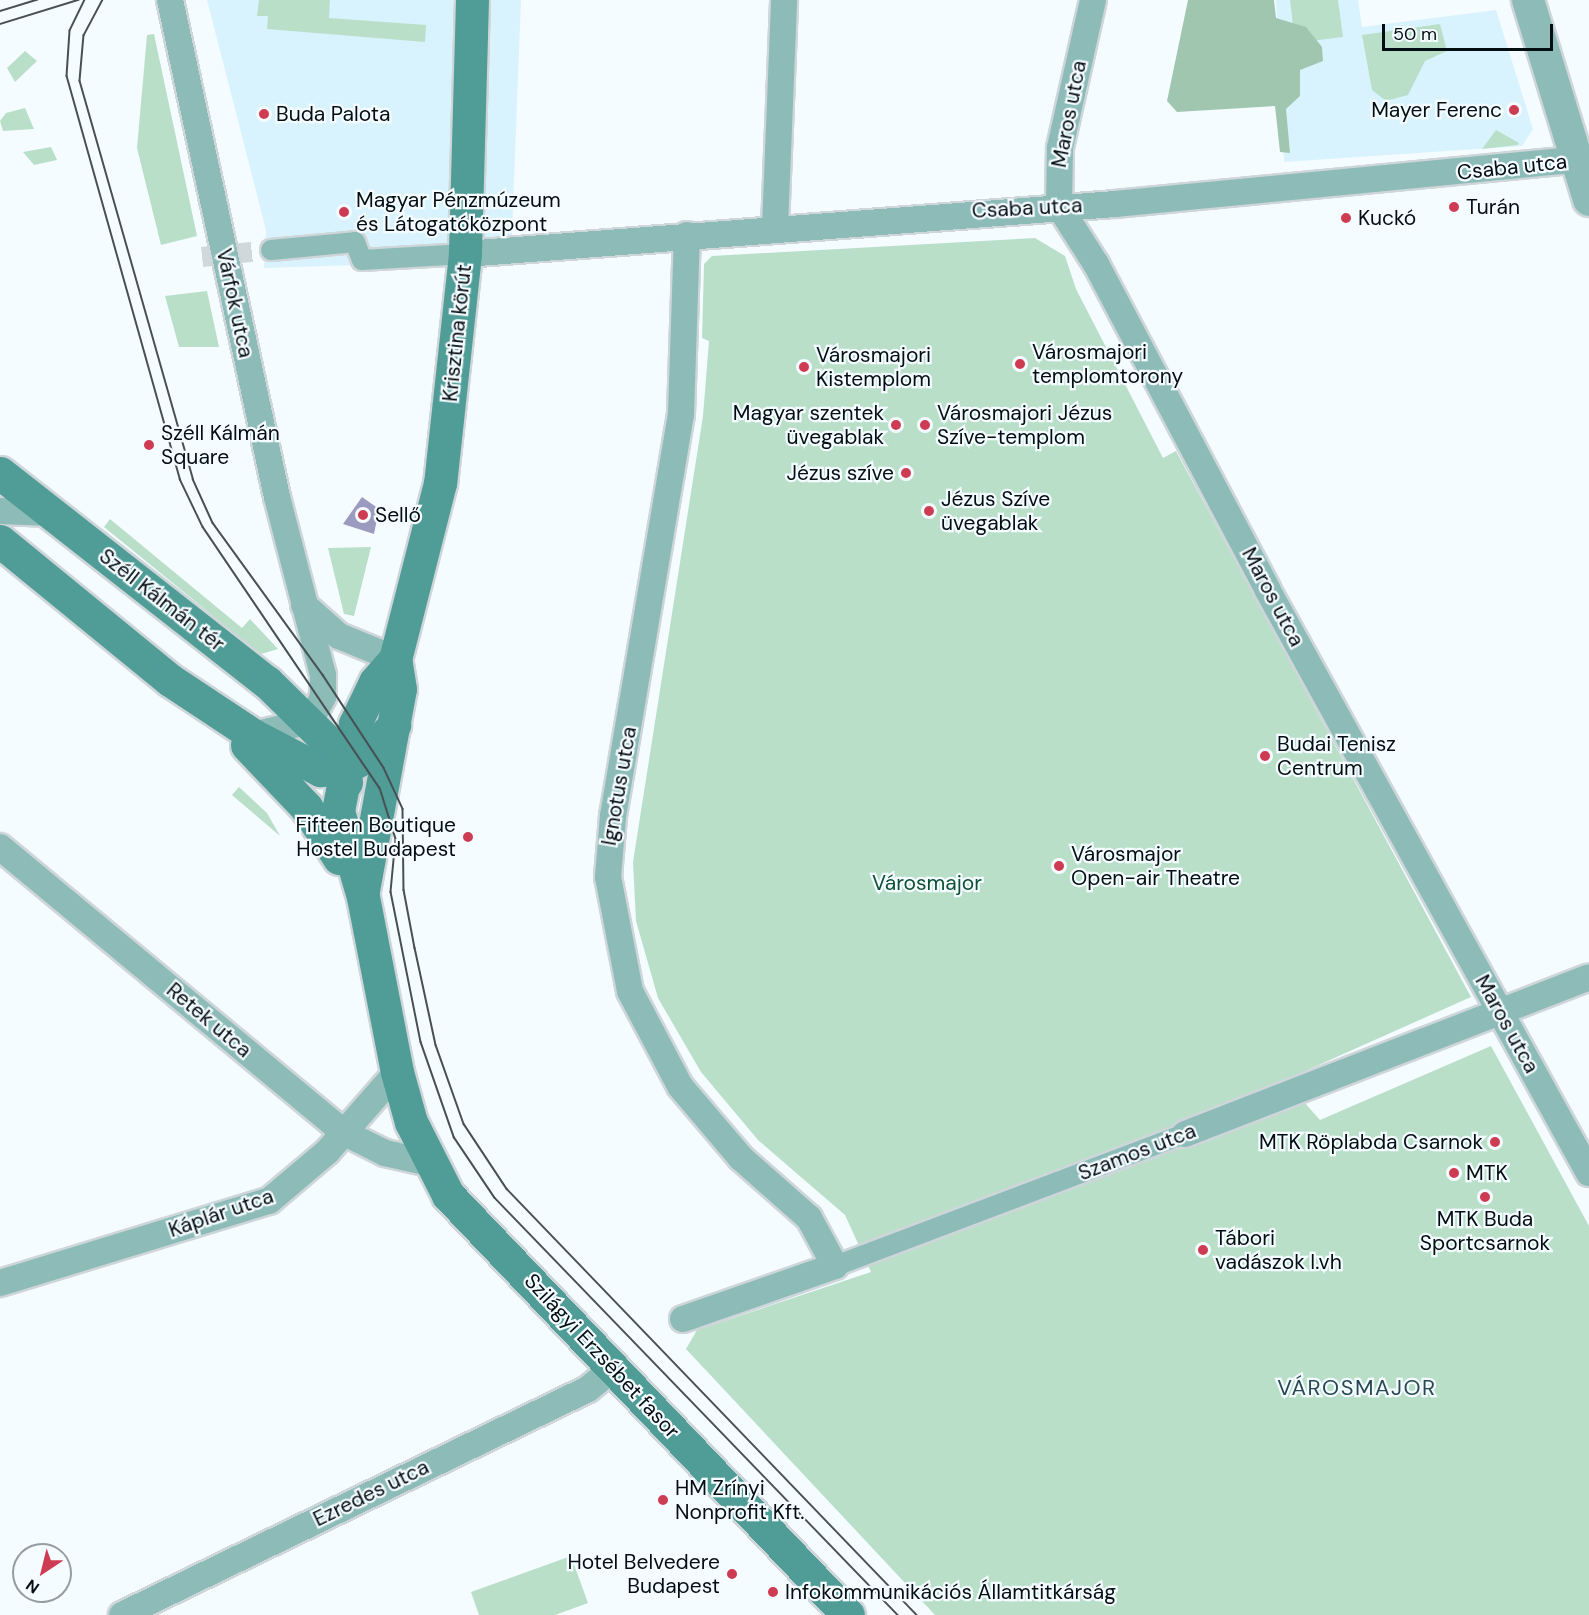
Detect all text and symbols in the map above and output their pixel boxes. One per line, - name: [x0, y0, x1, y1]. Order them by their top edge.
- scale bar: [1385, 12, 1556, 50]
- text: 50 m: [1393, 22, 1437, 46]
- street label: Maros utca: [1046, 58, 1092, 170]
- place label: Mayer Ferenc: [1371, 97, 1502, 123]
- place label: Buda Palota: [276, 101, 390, 127]
- marker: Mayer Ferenc: [1507, 103, 1521, 117]
- marker: Buda Palota: [257, 107, 271, 121]
- street label: Csaba utca: [1456, 149, 1568, 185]
- place label: Magyar Pénzmúzeum és Látogatóközpont: [356, 187, 561, 237]
- street label: Csaba utca: [971, 193, 1083, 223]
- place label: Turán: [1466, 194, 1520, 220]
- marker: Turán: [1447, 200, 1461, 214]
- marker: Magyar Pénzmúzeum és Látogatóközpont: [337, 205, 351, 219]
- place label: Kuckó: [1358, 205, 1416, 231]
- marker: Kuckó: [1339, 211, 1353, 225]
- street label: Várfok utca: [211, 246, 259, 360]
- street label: Krisztina körút: [437, 263, 477, 403]
- place label: Városmajori templomtorony: [1032, 339, 1183, 389]
- place label: Városmajori Kistemplom: [816, 342, 931, 392]
- marker: Városmajori templomtorony: [1013, 357, 1027, 371]
- marker: Városmajori Kistemplom: [797, 360, 811, 374]
- place label: Magyar szentek üvegablak: [733, 400, 884, 450]
- place label: Városmajori Jézus Szíve-templom: [937, 400, 1112, 450]
- marker: Magyar szentek üvegablak: [889, 418, 903, 432]
- marker: Városmajori Jézus Szíve-templom: [918, 418, 932, 432]
- place label: Széll Kálmán Square: [161, 420, 280, 470]
- marker: Széll Kálmán Square: [142, 438, 156, 452]
- place label: Jézus szíve: [786, 460, 894, 486]
- marker: Jézus szíve: [899, 466, 913, 480]
- place label: Jézus Szíve üvegablak: [941, 486, 1050, 536]
- place label: Sellő: [375, 502, 421, 528]
- marker: Jézus Szíve üvegablak: [922, 504, 936, 518]
- marker: Sellő: [356, 508, 370, 522]
- street label: Széll Kálmán tér: [94, 543, 230, 657]
- street label: Maros utca: [1236, 543, 1310, 651]
- street label: Ignotus utca: [596, 724, 642, 848]
- place label: Budai Tenisz Centrum: [1277, 731, 1396, 781]
- marker: Budai Tenisz Centrum: [1258, 749, 1272, 763]
- place label: Fifteen Boutique Hostel Budapest: [296, 812, 456, 862]
- marker: Fifteen Boutique Hostel Budapest: [461, 830, 475, 844]
- place label: Városmajor Open-air Theatre: [1071, 841, 1240, 891]
- marker: Városmajor Open-air Theatre: [1052, 859, 1066, 873]
- park label: Városmajor: [872, 870, 982, 896]
- street label: Maros utca: [1470, 970, 1544, 1078]
- street label: Retek utca: [162, 977, 256, 1063]
- street label: Szamos utca: [1075, 1118, 1199, 1186]
- place label: MTK Röplabda Csarnok: [1259, 1129, 1483, 1155]
- marker: MTK Röplabda Csarnok: [1488, 1135, 1502, 1149]
- place label: MTK: [1466, 1160, 1508, 1186]
- marker: MTK: [1447, 1166, 1461, 1180]
- street label: Káplár utca: [165, 1183, 277, 1243]
- marker: MTK Buda Sportcsarnok: [1478, 1190, 1492, 1204]
- place label: MTK Buda Sportcsarnok: [1420, 1206, 1550, 1256]
- place label: Tábori vadászok I.vh: [1215, 1225, 1342, 1275]
- marker: Tábori vadászok I.vh: [1196, 1243, 1210, 1257]
- street label: Szilágyi Erzsébet fasor: [519, 1268, 685, 1444]
- district label: VÁROSMAJOR: [1277, 1375, 1437, 1401]
- street label: Ezredes utca: [309, 1454, 433, 1532]
- place label: HM Zrínyi Nonprofit Kft.: [675, 1475, 804, 1525]
- marker: HM Zrínyi Nonprofit Kft.: [656, 1493, 670, 1507]
- north arrow: [12, 1543, 72, 1603]
- place label: Hotel Belvedere Budapest: [567, 1549, 720, 1599]
- marker: Hotel Belvedere Budapest: [725, 1567, 739, 1581]
- text: N: [22, 1575, 43, 1598]
- place label: Infokommunikációs Államtitkárság: [785, 1579, 1116, 1605]
- marker: Infokommunikációs Államtitkárság: [766, 1585, 780, 1599]

